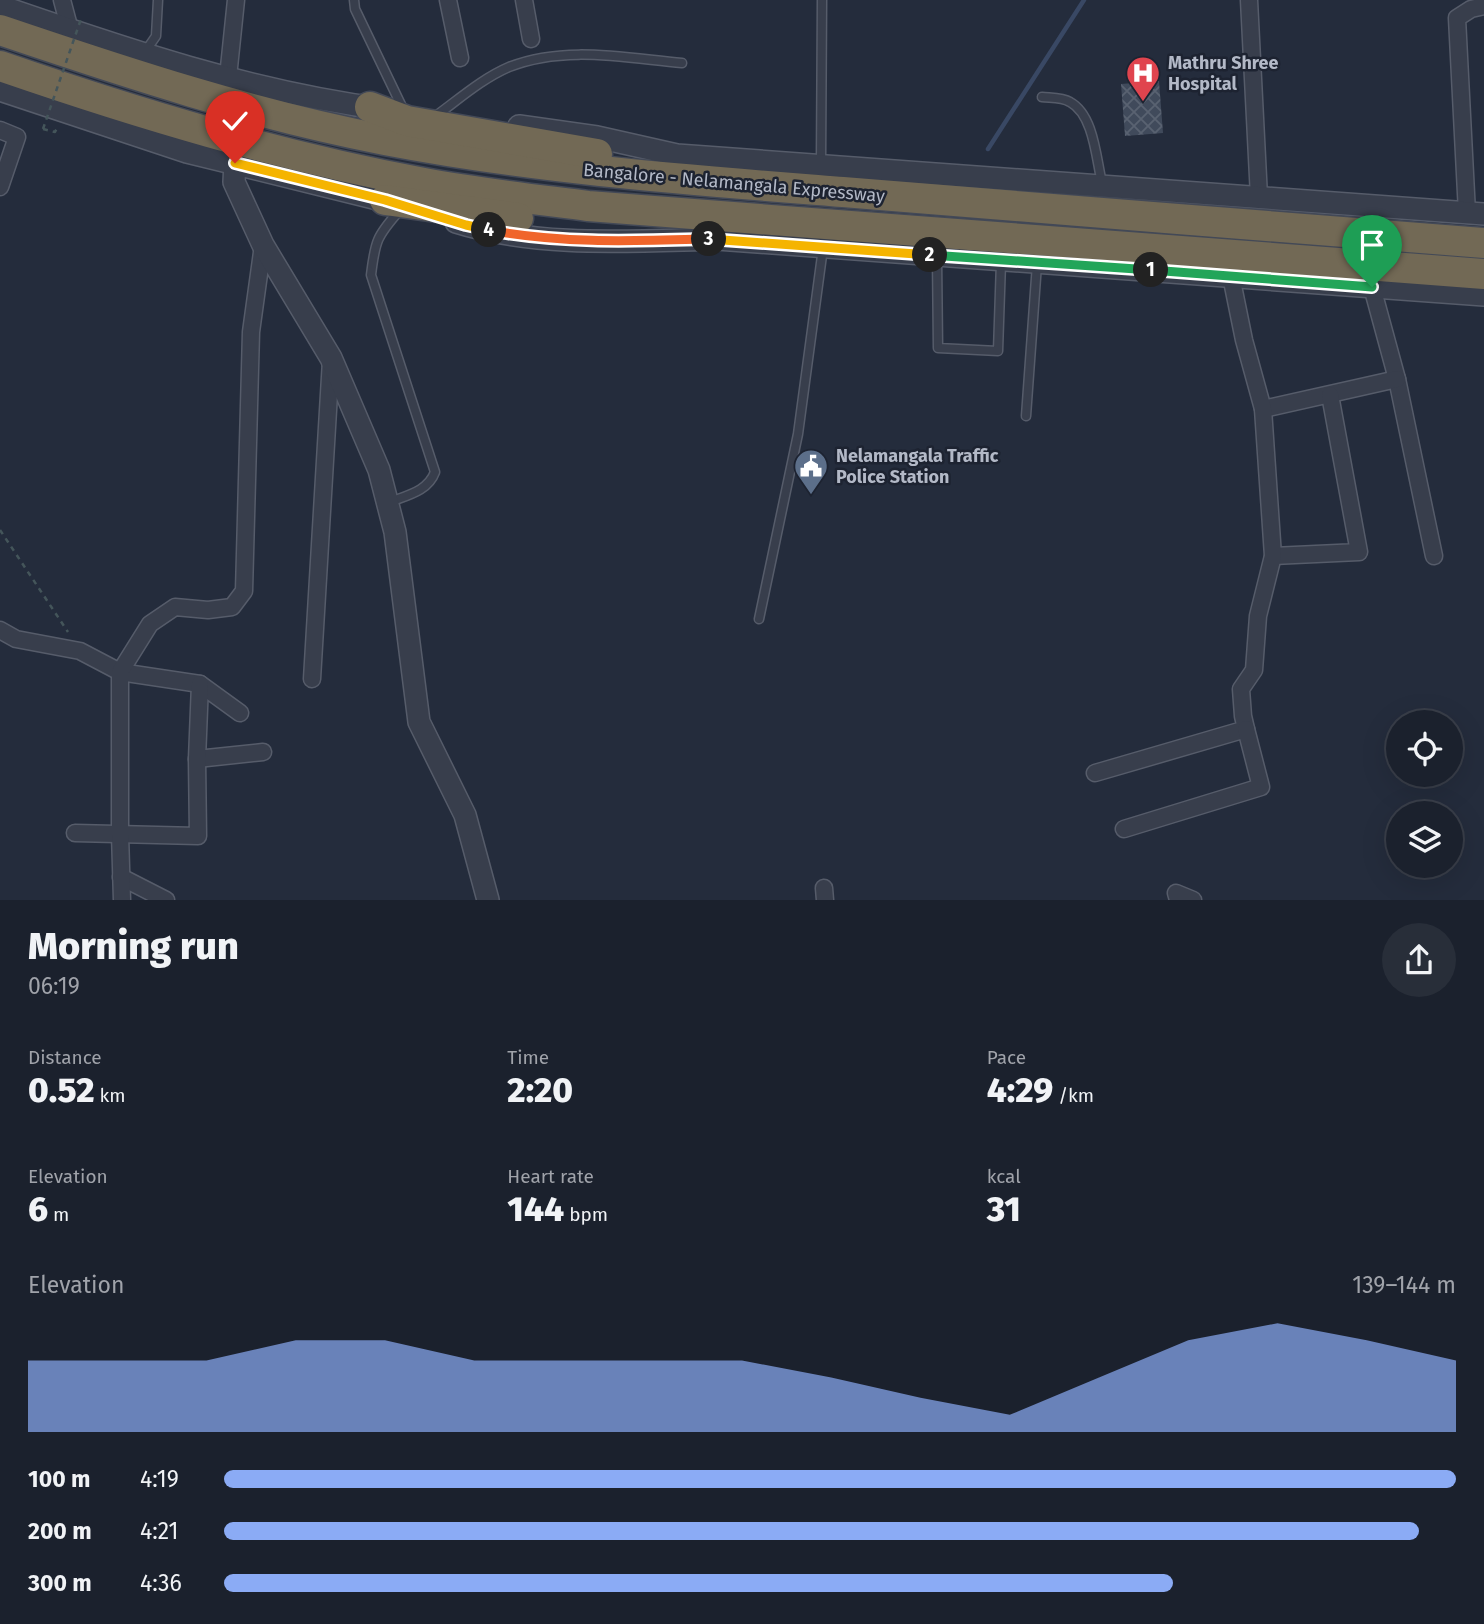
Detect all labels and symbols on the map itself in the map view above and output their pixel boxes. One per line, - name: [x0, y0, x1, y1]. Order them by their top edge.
- place label: Mathru Shree Hospital: [1168, 52, 1278, 95]
- hospital icon: Mathru Shree Hospital: [1124, 54, 1162, 103]
- pin: [205, 91, 265, 163]
- street label: Bangalore - Nelamangala Expressway: [582, 159, 886, 207]
- pin: 4: [472, 212, 506, 247]
- pin: [1342, 215, 1402, 287]
- pin: 3: [692, 222, 726, 256]
- pin: 2: [912, 238, 948, 272]
- pin: 1: [1134, 252, 1168, 288]
- place label: Nelamangala Traffic Police Station: [836, 445, 999, 488]
- public building icon: Nelamangala Traffic Police Station: [792, 447, 830, 496]

